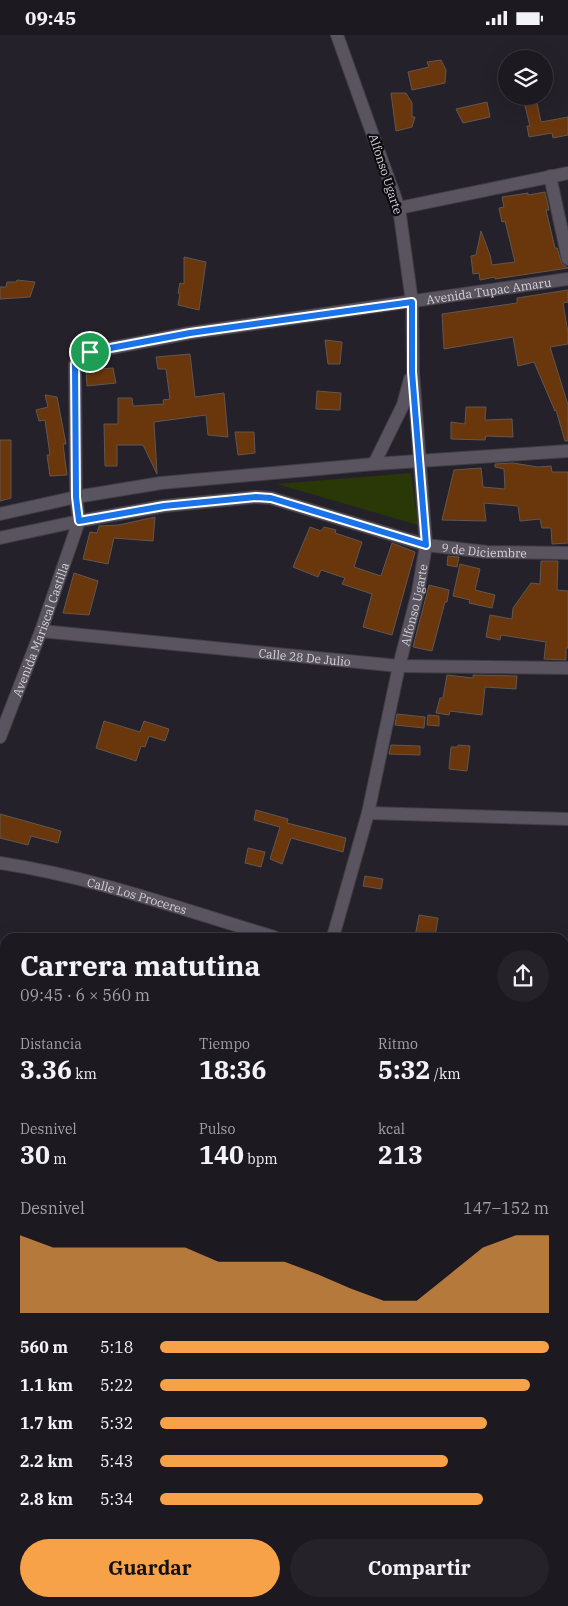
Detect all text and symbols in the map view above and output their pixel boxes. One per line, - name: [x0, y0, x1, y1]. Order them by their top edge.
- text: 09:45: [25, 6, 76, 30]
- map controls: [498, 50, 553, 105]
- button: layers: [498, 50, 553, 105]
- street label: Alfonso Ugarte: [366, 132, 406, 216]
- street label: Avenida Tupac Amaru: [425, 274, 553, 307]
- pin: [69, 331, 111, 373]
- icon: arrive: [76, 338, 104, 366]
- street label: 9 de Diciembre: [441, 539, 527, 560]
- street label: Avenida Mariscal Castilla: [9, 560, 72, 699]
- street label: Alfonso Ugarte: [397, 563, 430, 647]
- street label: Calle 28 De Julio: [258, 645, 352, 669]
- street label: Calle Los Proceres: [86, 874, 189, 917]
- text: Carrera matutina: [20, 947, 260, 984]
- button: share: [497, 950, 549, 1002]
- text: 09:45 · 6 × 560 m: [20, 985, 150, 1005]
- text: Distancia: [20, 1035, 82, 1053]
- text: Tiempo: [199, 1035, 250, 1053]
- text: Ritmo: [378, 1035, 418, 1053]
- text: 3.36: [20, 1053, 72, 1086]
- text: 18:36: [199, 1053, 267, 1086]
- text: 5:32: [378, 1053, 431, 1086]
- text: km: [72, 1065, 97, 1083]
- text: /km: [431, 1065, 460, 1083]
- text: Desnivel: [20, 1120, 77, 1138]
- text: Pulso: [199, 1120, 235, 1138]
- text: kcal: [378, 1120, 405, 1138]
- text: 30: [20, 1138, 50, 1171]
- text: 140: [199, 1138, 244, 1171]
- text: 213: [378, 1138, 423, 1171]
- text: m: [50, 1150, 67, 1168]
- text: bpm: [244, 1150, 278, 1168]
- text: Desnivel: [20, 1198, 85, 1218]
- text: 147–152 m: [463, 1198, 549, 1218]
- text: 560 m: [20, 1337, 68, 1357]
- text: 5:18: [100, 1337, 133, 1357]
- text: 1.1 km: [20, 1375, 73, 1395]
- text: 5:22: [100, 1375, 133, 1395]
- text: 1.7 km: [20, 1413, 73, 1433]
- text: 5:32: [100, 1413, 133, 1433]
- text: 2.2 km: [20, 1451, 73, 1471]
- text: 5:43: [100, 1451, 133, 1471]
- text: 2.8 km: [20, 1489, 73, 1509]
- text: 5:34: [100, 1489, 133, 1509]
- button: Guardar: [20, 1539, 280, 1597]
- button: Compartir: [290, 1539, 549, 1597]

